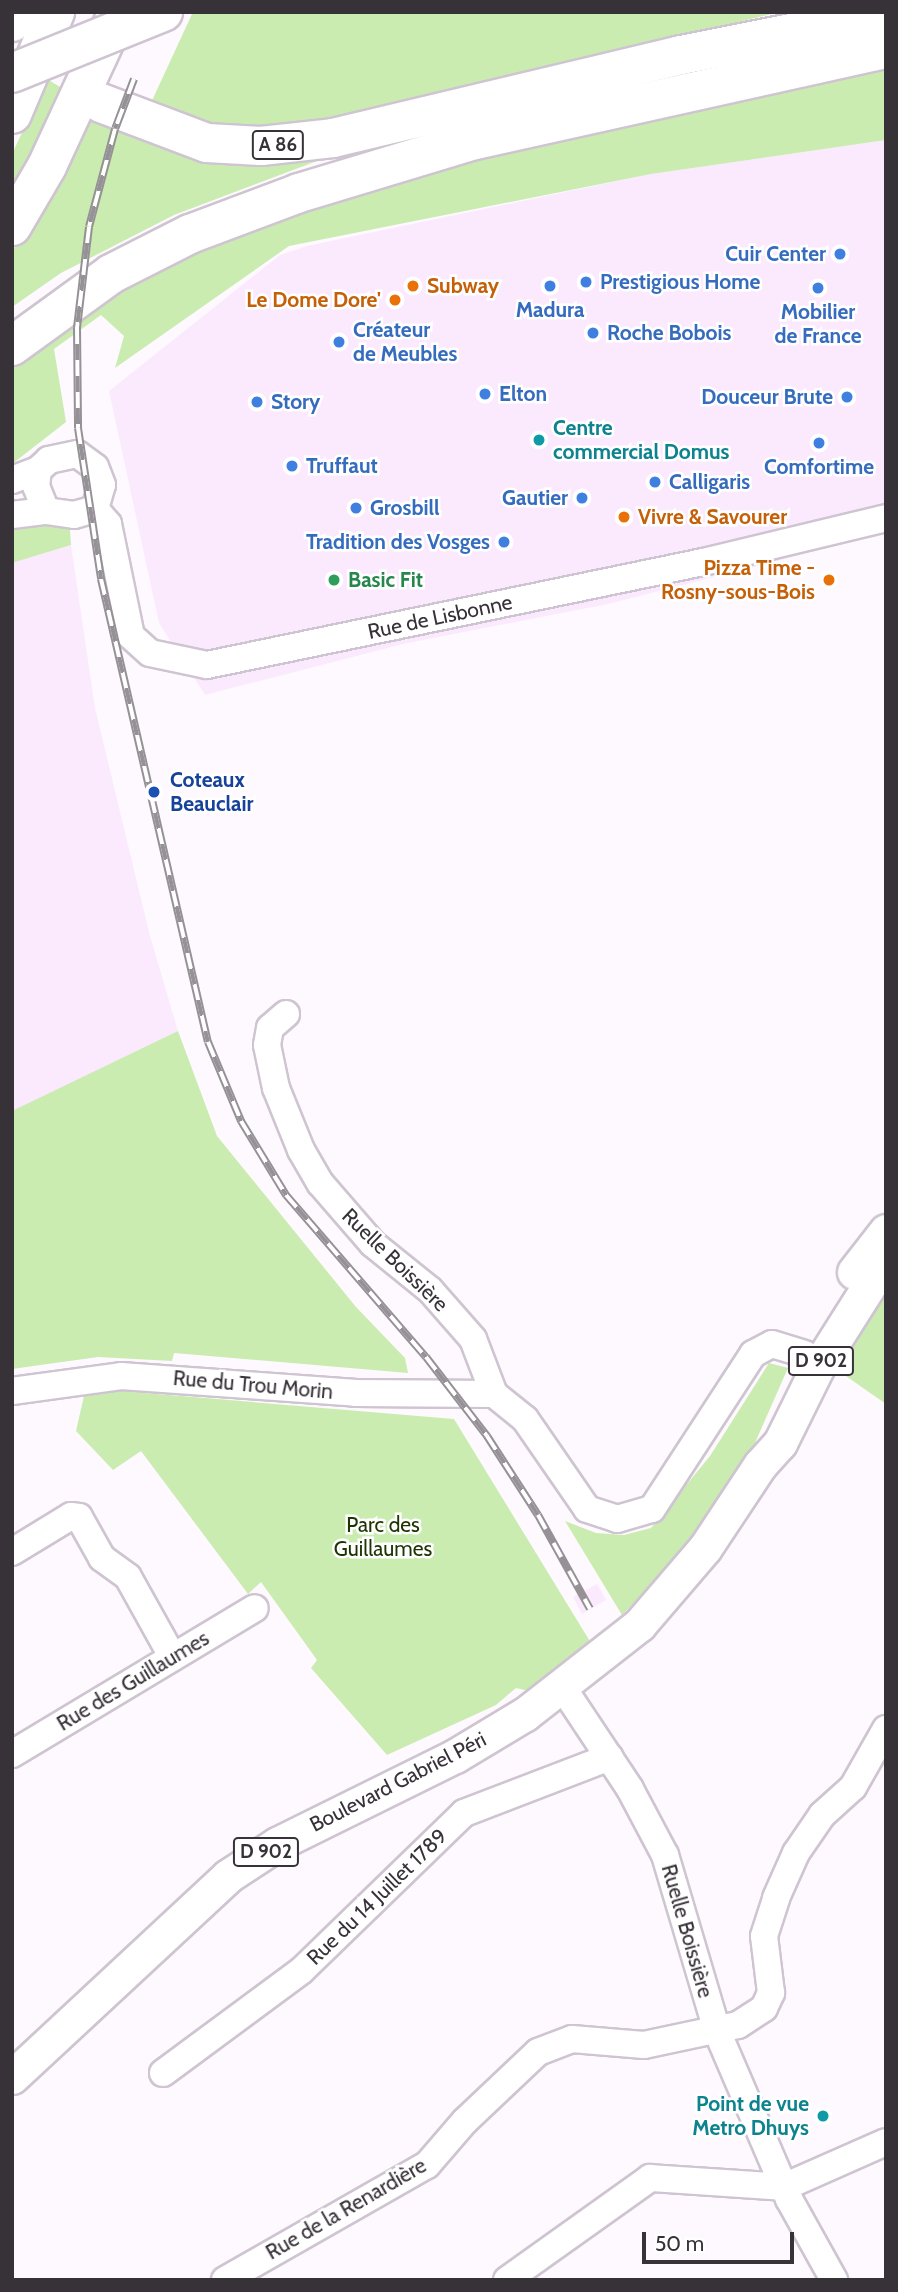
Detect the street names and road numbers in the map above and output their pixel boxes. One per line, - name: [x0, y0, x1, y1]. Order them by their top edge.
- road number: A 86: [252, 130, 304, 160]
- street label: Rue de Lisbonne: [365, 589, 515, 645]
- street label: Ruelle Boissière: [337, 1203, 453, 1317]
- road number: D 902: [788, 1345, 854, 1376]
- street label: Rue du Trou Morin: [172, 1365, 334, 1405]
- street label: Rue des Guillaumes: [52, 1626, 214, 1736]
- street label: Boulevard Gabriel Péri: [306, 1727, 490, 1837]
- street label: Rue du 14 Juillet 1789: [302, 1824, 452, 1970]
- road number: D 902: [233, 1836, 299, 1868]
- street label: Ruelle Boissière: [656, 1861, 718, 2001]
- street label: Rue de la Renardière: [261, 2153, 431, 2265]

